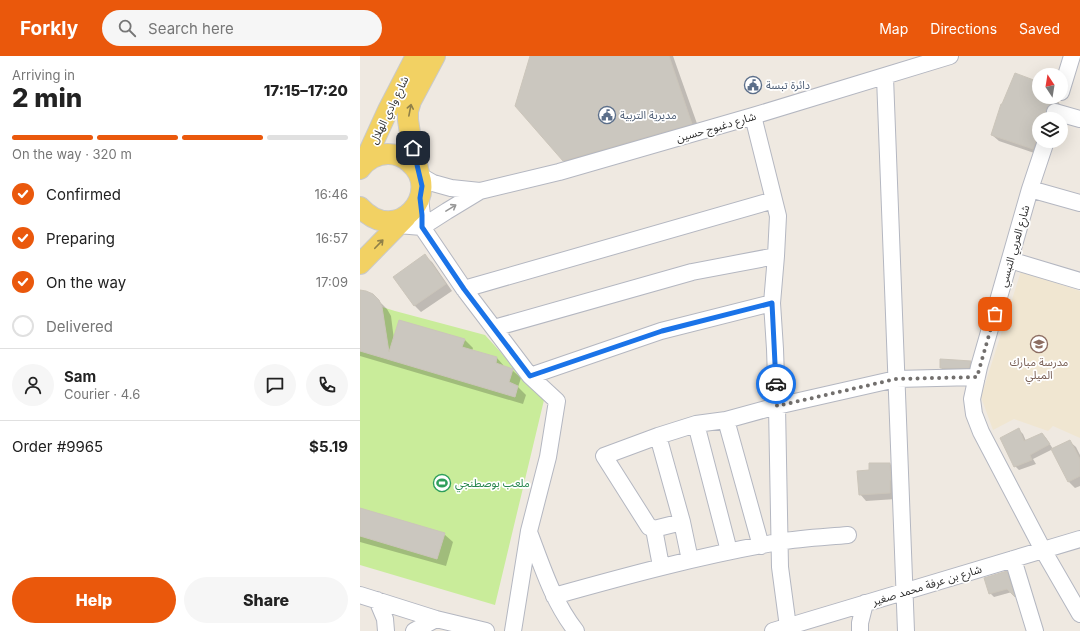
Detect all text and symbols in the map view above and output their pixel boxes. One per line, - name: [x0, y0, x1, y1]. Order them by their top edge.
- search box: [102, 10, 382, 46]
- text: Forkly: [20, 17, 78, 40]
- icon: search: [116, 17, 138, 39]
- text: Search here: [148, 19, 234, 38]
- text: Map: [879, 20, 908, 37]
- text: Directions: [930, 20, 997, 37]
- text: Saved: [1019, 20, 1060, 37]
- text: Arriving in: [12, 67, 75, 83]
- north arrow: [1032, 68, 1068, 104]
- map controls: [1032, 68, 1068, 148]
- street label: شارع وادي الهلال: [366, 73, 414, 147]
- public building icon: دائرة تبسة: [743, 75, 763, 95]
- place label: دائرة تبسة: [766, 78, 810, 92]
- text: 17:15–17:20: [264, 81, 348, 100]
- text: 2 min: [12, 82, 82, 113]
- one-way arrow: [406, 103, 414, 116]
- public building icon: مديرية التربية: [597, 105, 617, 125]
- place label: مديرية التربية: [620, 108, 677, 122]
- street label: شارع دغبوج حسين: [674, 109, 758, 146]
- button: layers: [1032, 112, 1068, 148]
- pin: [396, 131, 430, 165]
- icon: home: [402, 137, 424, 159]
- text: On the way · 320 m: [12, 146, 132, 162]
- icon: check: [12, 183, 34, 205]
- text: Confirmed: [46, 185, 121, 204]
- text: 16:46: [314, 186, 348, 202]
- street label: شارع العربي التبسي: [996, 203, 1035, 289]
- one-way arrow: [445, 204, 457, 212]
- icon: check: [12, 227, 34, 249]
- text: Preparing: [46, 229, 115, 248]
- text: 16:57: [316, 230, 348, 246]
- one-way arrow: [374, 239, 384, 249]
- icon: check: [12, 271, 34, 293]
- text: On the way: [46, 273, 126, 292]
- text: 17:09: [316, 274, 348, 290]
- pin: [978, 297, 1012, 331]
- icon: bag: [984, 303, 1006, 325]
- text: Delivered: [46, 317, 113, 336]
- school or university icon: مدرسة مبارك الميلي: [1029, 334, 1049, 354]
- place label: مدرسة مبارك الميلي: [1010, 355, 1069, 385]
- button: person: [12, 364, 54, 406]
- button: chat: [254, 364, 296, 406]
- button: phone: [306, 364, 348, 406]
- courier: [756, 364, 796, 404]
- text: Sam: [64, 367, 96, 386]
- icon: car: [765, 373, 787, 395]
- text: Courier · 4.6: [64, 386, 140, 402]
- text: Order #9965: [12, 437, 103, 456]
- text: $5.19: [309, 437, 348, 456]
- sports icon: ملعب بوصطنجي: [432, 473, 452, 493]
- place label: ملعب بوصطنجي: [455, 476, 530, 493]
- street label: شارع بن عرفة محمد صغير: [870, 562, 984, 610]
- button: Help: [12, 577, 176, 623]
- button: Share: [184, 577, 348, 623]

